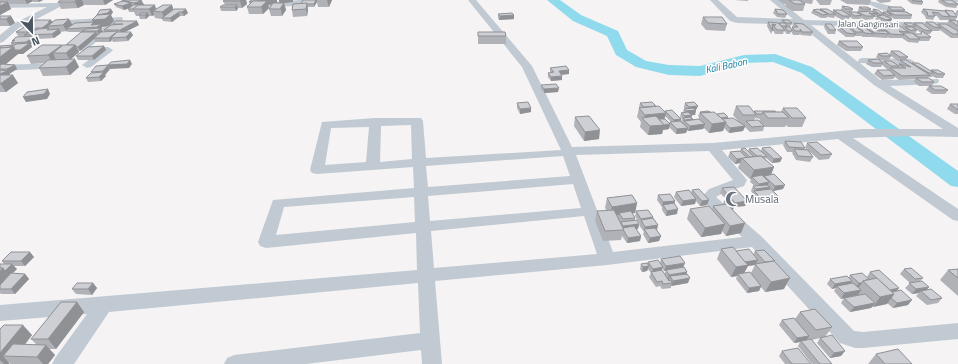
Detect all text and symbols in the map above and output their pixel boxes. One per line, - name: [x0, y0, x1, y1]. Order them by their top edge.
- north arrow: [12, 12, 52, 52]
- street label: Jalan Ganginsari: [838, 16, 898, 31]
- text: N: [29, 32, 42, 50]
- water label: Kali Babon: [704, 54, 749, 77]
- mosque icon: Musala: [724, 190, 742, 208]
- place label: Musala: [745, 191, 779, 207]

